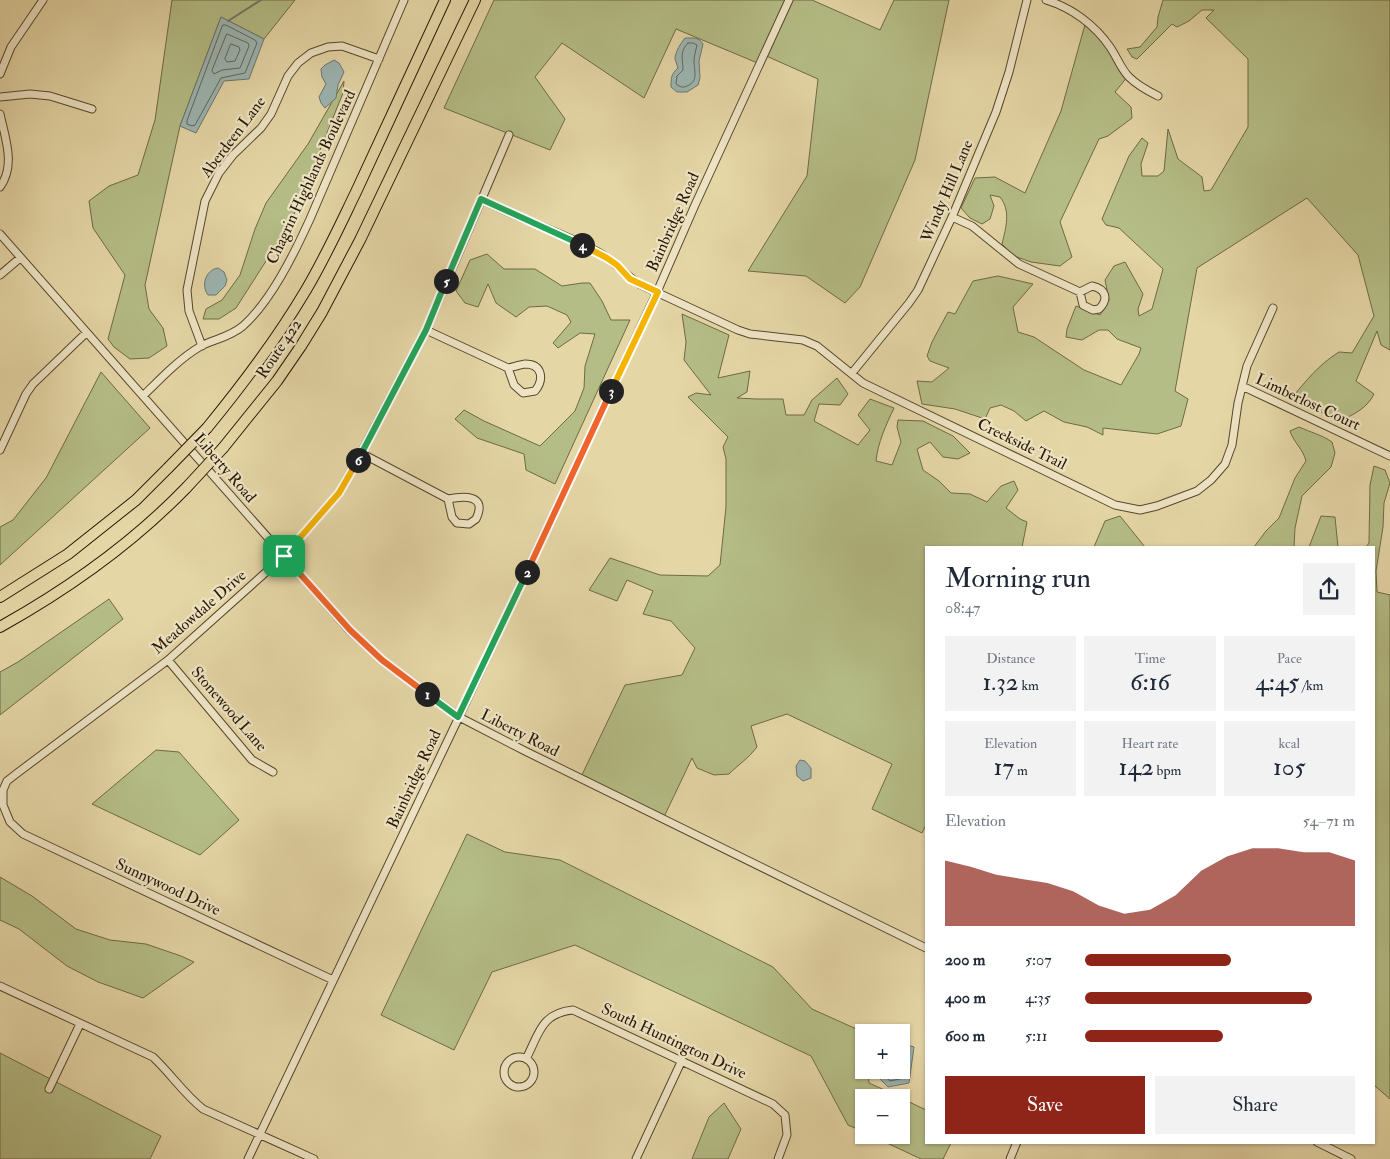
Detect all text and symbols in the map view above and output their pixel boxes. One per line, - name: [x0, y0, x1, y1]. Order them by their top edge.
- street label: Chagrin Highlands Boulevard: [262, 87, 360, 267]
- street label: Aberdeen Lane: [195, 92, 270, 182]
- street label: Windy Hill Lane: [916, 137, 978, 246]
- street label: Bainbridge Road: [642, 169, 704, 275]
- pin: 4: [570, 232, 594, 258]
- text: 4: [579, 237, 586, 254]
- pin: 5: [434, 268, 458, 294]
- text: 5: [443, 273, 450, 290]
- street label: Route 422: [252, 316, 306, 382]
- street label: Limberlost Court: [1252, 369, 1364, 435]
- pin: 3: [598, 378, 624, 404]
- text: 3: [609, 383, 614, 400]
- street label: Creekside Trail: [974, 414, 1070, 474]
- street label: Liberty Road: [189, 429, 261, 507]
- pin: 6: [346, 448, 370, 472]
- text: 6: [355, 452, 362, 469]
- pin: [263, 535, 305, 577]
- icon: arrive: [270, 542, 298, 570]
- pin: 2: [514, 560, 540, 584]
- text: Morning run: [945, 561, 1091, 596]
- button: share: [1303, 563, 1355, 615]
- text: 2: [524, 564, 531, 581]
- street label: Meadowdale Drive: [148, 565, 251, 659]
- text: 08:47: [945, 598, 980, 618]
- text: Distance: [986, 650, 1035, 667]
- text: Time: [1135, 650, 1165, 667]
- text: Pace: [1277, 650, 1302, 667]
- street label: Stonewood Lane: [187, 662, 272, 756]
- text: 1.32: [982, 667, 1018, 698]
- text: 6:16: [1130, 667, 1170, 698]
- text: 4:45: [1255, 667, 1299, 698]
- text: km: [1018, 677, 1039, 694]
- text: /km: [1299, 677, 1323, 694]
- pin: 1: [414, 682, 440, 706]
- text: 1: [425, 686, 430, 703]
- street label: Liberty Road: [477, 705, 563, 761]
- street label: Bainbridge Road: [382, 726, 446, 832]
- text: Elevation: [984, 735, 1037, 752]
- text: Heart rate: [1121, 735, 1178, 752]
- text: kcal: [1279, 735, 1300, 752]
- text: 17: [994, 752, 1014, 783]
- text: 142: [1119, 752, 1154, 783]
- text: 105: [1273, 752, 1306, 783]
- text: m: [1014, 762, 1028, 779]
- text: bpm: [1154, 762, 1181, 779]
- text: Elevation: [945, 811, 1006, 831]
- text: 54–71 m: [1303, 811, 1355, 831]
- street label: Sunnywood Drive: [112, 854, 224, 920]
- text: 200 m: [945, 950, 985, 970]
- text: 5:07: [1025, 950, 1052, 970]
- text: 400 m: [945, 988, 986, 1008]
- text: 4:35: [1025, 988, 1051, 1008]
- street label: South Huntington Drive: [598, 999, 750, 1084]
- map controls: [855, 1024, 910, 1144]
- button: +: [855, 1024, 910, 1079]
- text: 600 m: [945, 1026, 985, 1046]
- text: 5:11: [1025, 1026, 1047, 1046]
- button: Save: [945, 1076, 1145, 1134]
- button: Share: [1155, 1076, 1355, 1134]
- button: −: [855, 1089, 910, 1144]

